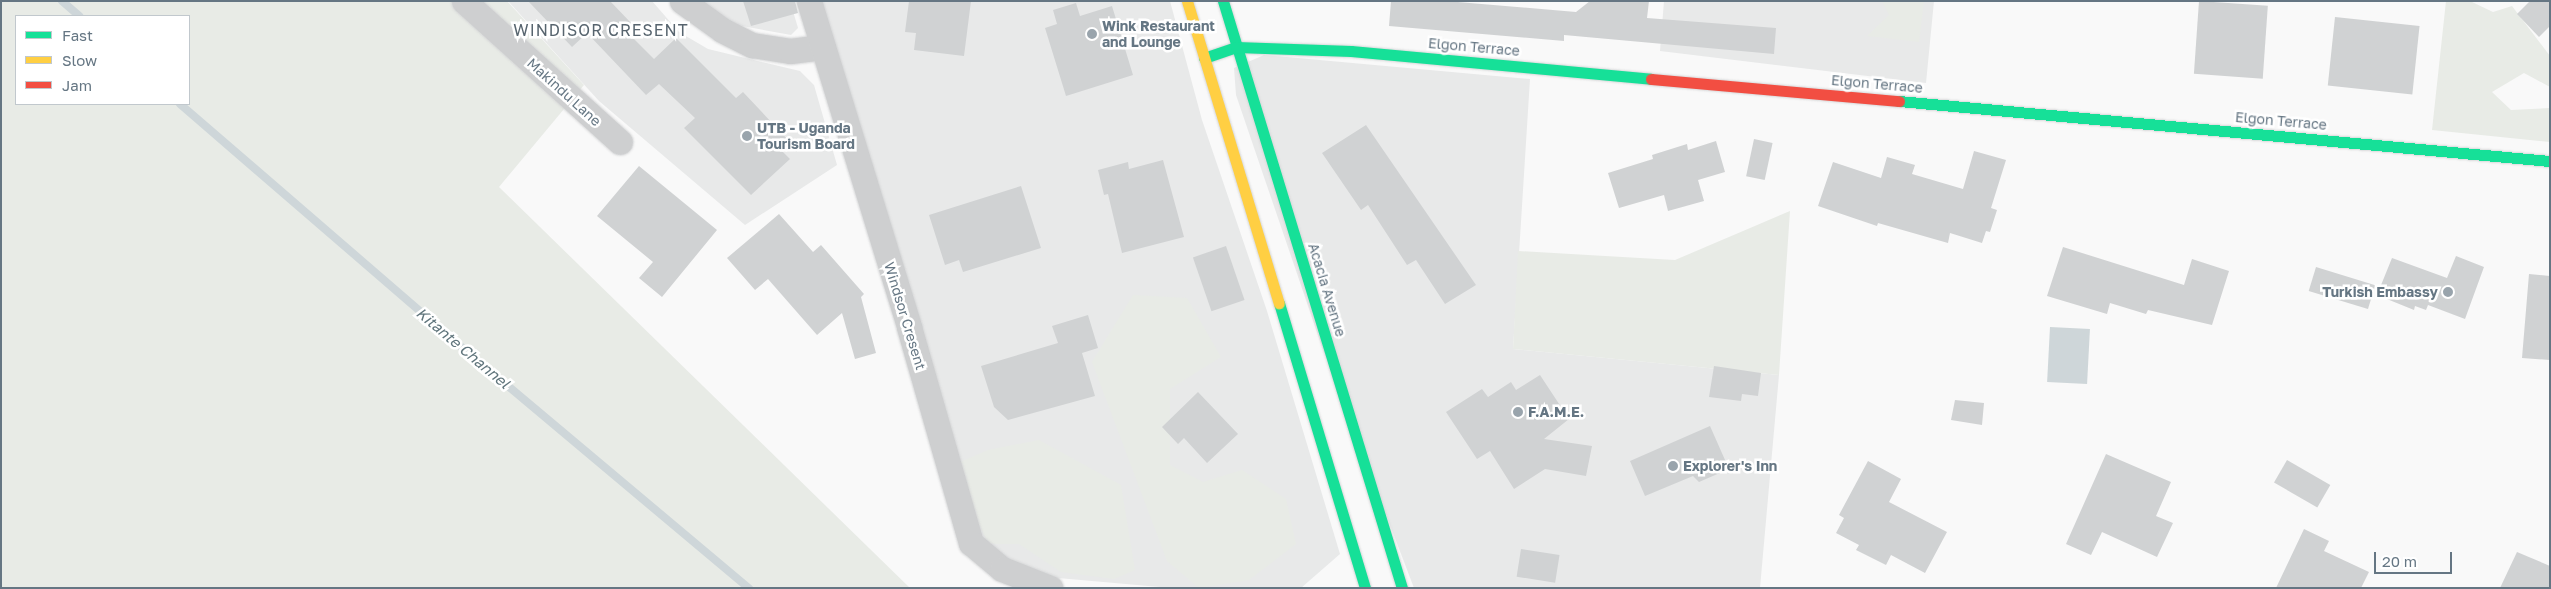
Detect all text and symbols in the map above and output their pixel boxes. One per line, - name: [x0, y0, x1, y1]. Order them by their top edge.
- legend: [15, 15, 190, 105]
- place label: Wink Restaurant and Lounge: [1102, 18, 1215, 50]
- district label: WINDISOR CRESENT: [511, 20, 691, 40]
- text: Fast: [62, 26, 93, 44]
- marker: Wink Restaurant and Lounge: [1086, 28, 1098, 40]
- street label: Elgon Terrace: [1427, 35, 1521, 59]
- text: Slow: [62, 51, 97, 69]
- street label: Makindu Lane: [524, 54, 604, 130]
- street label: Elgon Terrace: [1830, 72, 1924, 96]
- text: Jam: [62, 76, 92, 94]
- street label: Elgon Terrace: [2234, 109, 2328, 133]
- place label: UTB - Uganda Tourism Board: [757, 120, 855, 152]
- marker: UTB - Uganda Tourism Board: [741, 130, 753, 142]
- street label: Acacia Avenue: [1305, 241, 1349, 339]
- street label: Windsor Cresent: [881, 260, 929, 372]
- place label: Turkish Embassy: [2322, 284, 2438, 300]
- marker: Turkish Embassy: [2442, 286, 2454, 298]
- water label: Kitante Channel: [413, 304, 513, 392]
- place label: F.A.M.E.: [1528, 404, 1584, 420]
- marker: F.A.M.E.: [1512, 406, 1524, 418]
- place label: Explorer's Inn: [1683, 458, 1777, 474]
- marker: Explorer's Inn: [1667, 460, 1679, 472]
- scale bar: [2376, 542, 2454, 574]
- text: 20 m: [2382, 552, 2417, 570]

